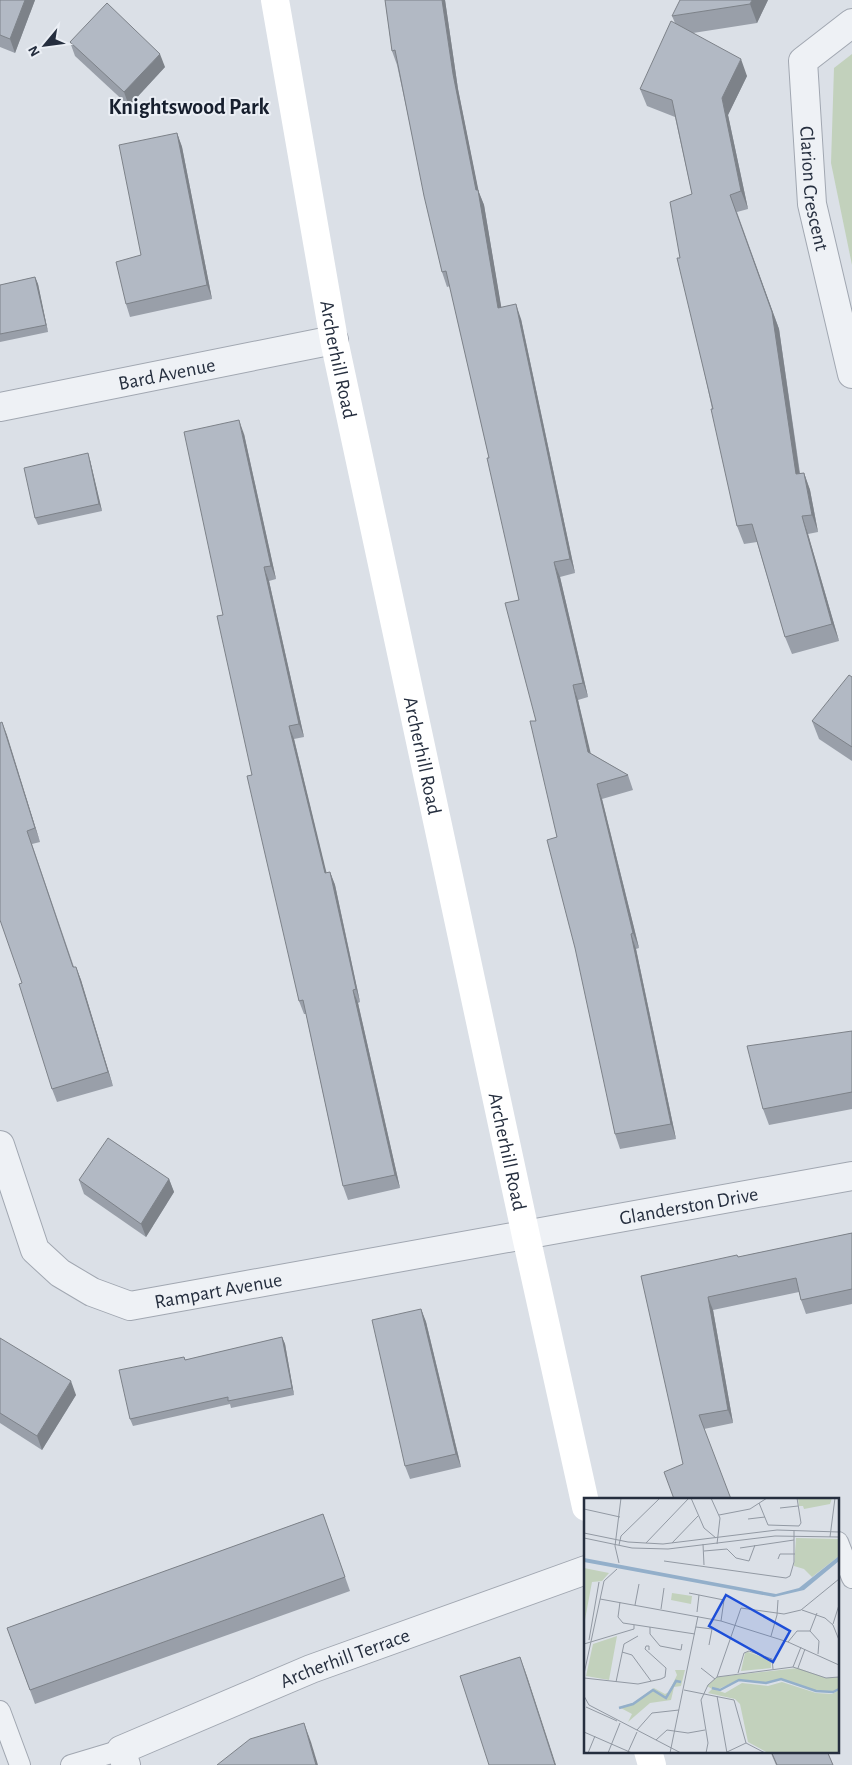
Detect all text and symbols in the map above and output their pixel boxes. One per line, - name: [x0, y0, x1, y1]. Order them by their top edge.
- north arrow: [20, 20, 70, 70]
- text: N: [26, 43, 43, 58]
- district label: Knightswood Park: [109, 96, 270, 118]
- street label: Clarion Crescent: [796, 125, 832, 253]
- street label: Archerhill Road: [316, 299, 360, 420]
- street label: Bard Avenue: [117, 355, 217, 394]
- street label: Archerhill Road: [400, 695, 444, 816]
- street label: Archerhill Road: [485, 1091, 529, 1212]
- street label: Glanderston Drive: [618, 1184, 760, 1229]
- street label: Rampart Avenue: [153, 1270, 284, 1312]
- inset map: [584, 1498, 840, 1752]
- street label: Archerhill Terrace: [277, 1625, 413, 1692]

